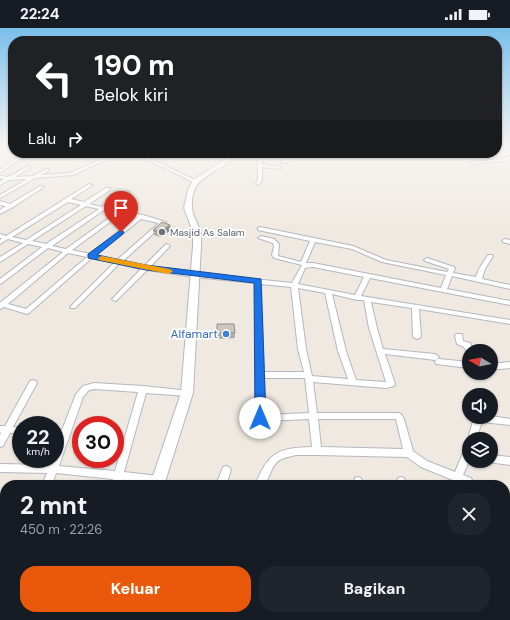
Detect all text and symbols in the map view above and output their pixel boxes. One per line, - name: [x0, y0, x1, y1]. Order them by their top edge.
- text: 22:24: [20, 4, 59, 24]
- text: 190 m: [94, 47, 175, 84]
- icon: left: [28, 52, 80, 104]
- text: Belok kiri: [94, 83, 168, 107]
- icon: right: [64, 128, 86, 150]
- text: Lalu: [28, 129, 56, 149]
- pin: [104, 191, 138, 232]
- icon: arrive: [110, 197, 132, 219]
- place label: Masjid As Salam: [170, 226, 245, 239]
- marker: Masjid As Salam: [157, 227, 167, 237]
- place label: Alfamart: [171, 326, 218, 342]
- marker: Alfamart: [221, 329, 231, 339]
- north arrow: [462, 344, 498, 380]
- map controls: [462, 344, 498, 468]
- button: sound: [462, 388, 498, 424]
- position arrow: [239, 397, 281, 439]
- speed limit sign: 30: [72, 416, 124, 468]
- text: 22: [26, 424, 50, 450]
- button: layers: [462, 432, 498, 468]
- text: km/h: [26, 445, 50, 458]
- text: 2 mnt: [20, 490, 87, 521]
- button: close: [448, 493, 490, 535]
- text: 450 m · 22:26: [20, 521, 103, 538]
- button: Keluar: [20, 566, 251, 612]
- button: Bagikan: [259, 566, 490, 612]

